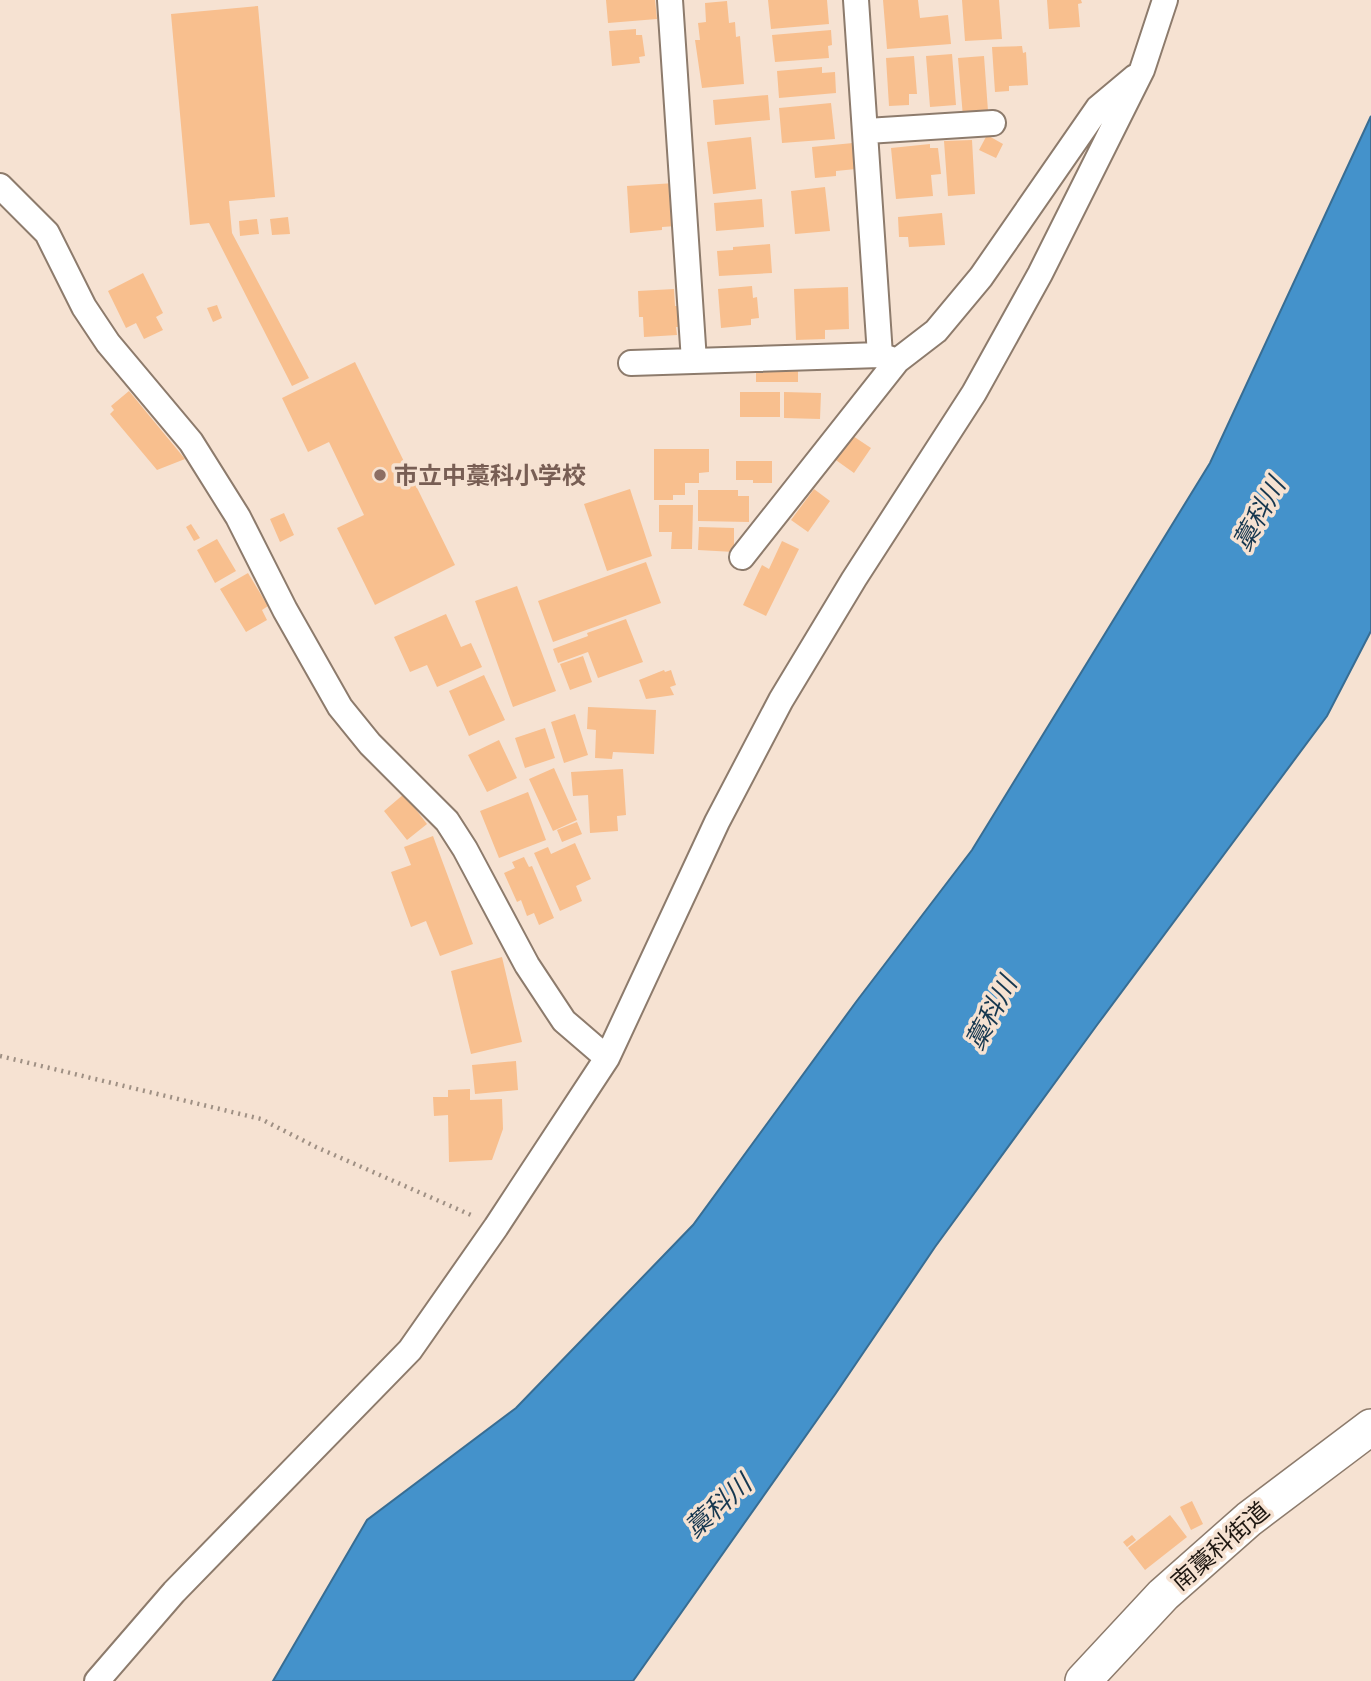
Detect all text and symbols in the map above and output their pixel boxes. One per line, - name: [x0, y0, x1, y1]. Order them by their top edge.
- place label: 市立中藁科小学校: [394, 462, 586, 489]
- marker: 市立中藁科小学校: [372, 467, 388, 483]
- water label: 藁科川: [1227, 470, 1292, 555]
- water label: 藁科川: [959, 969, 1024, 1054]
- water label: 藁科川: [679, 1467, 759, 1543]
- street label: 南藁科街道: [1166, 1496, 1274, 1596]

